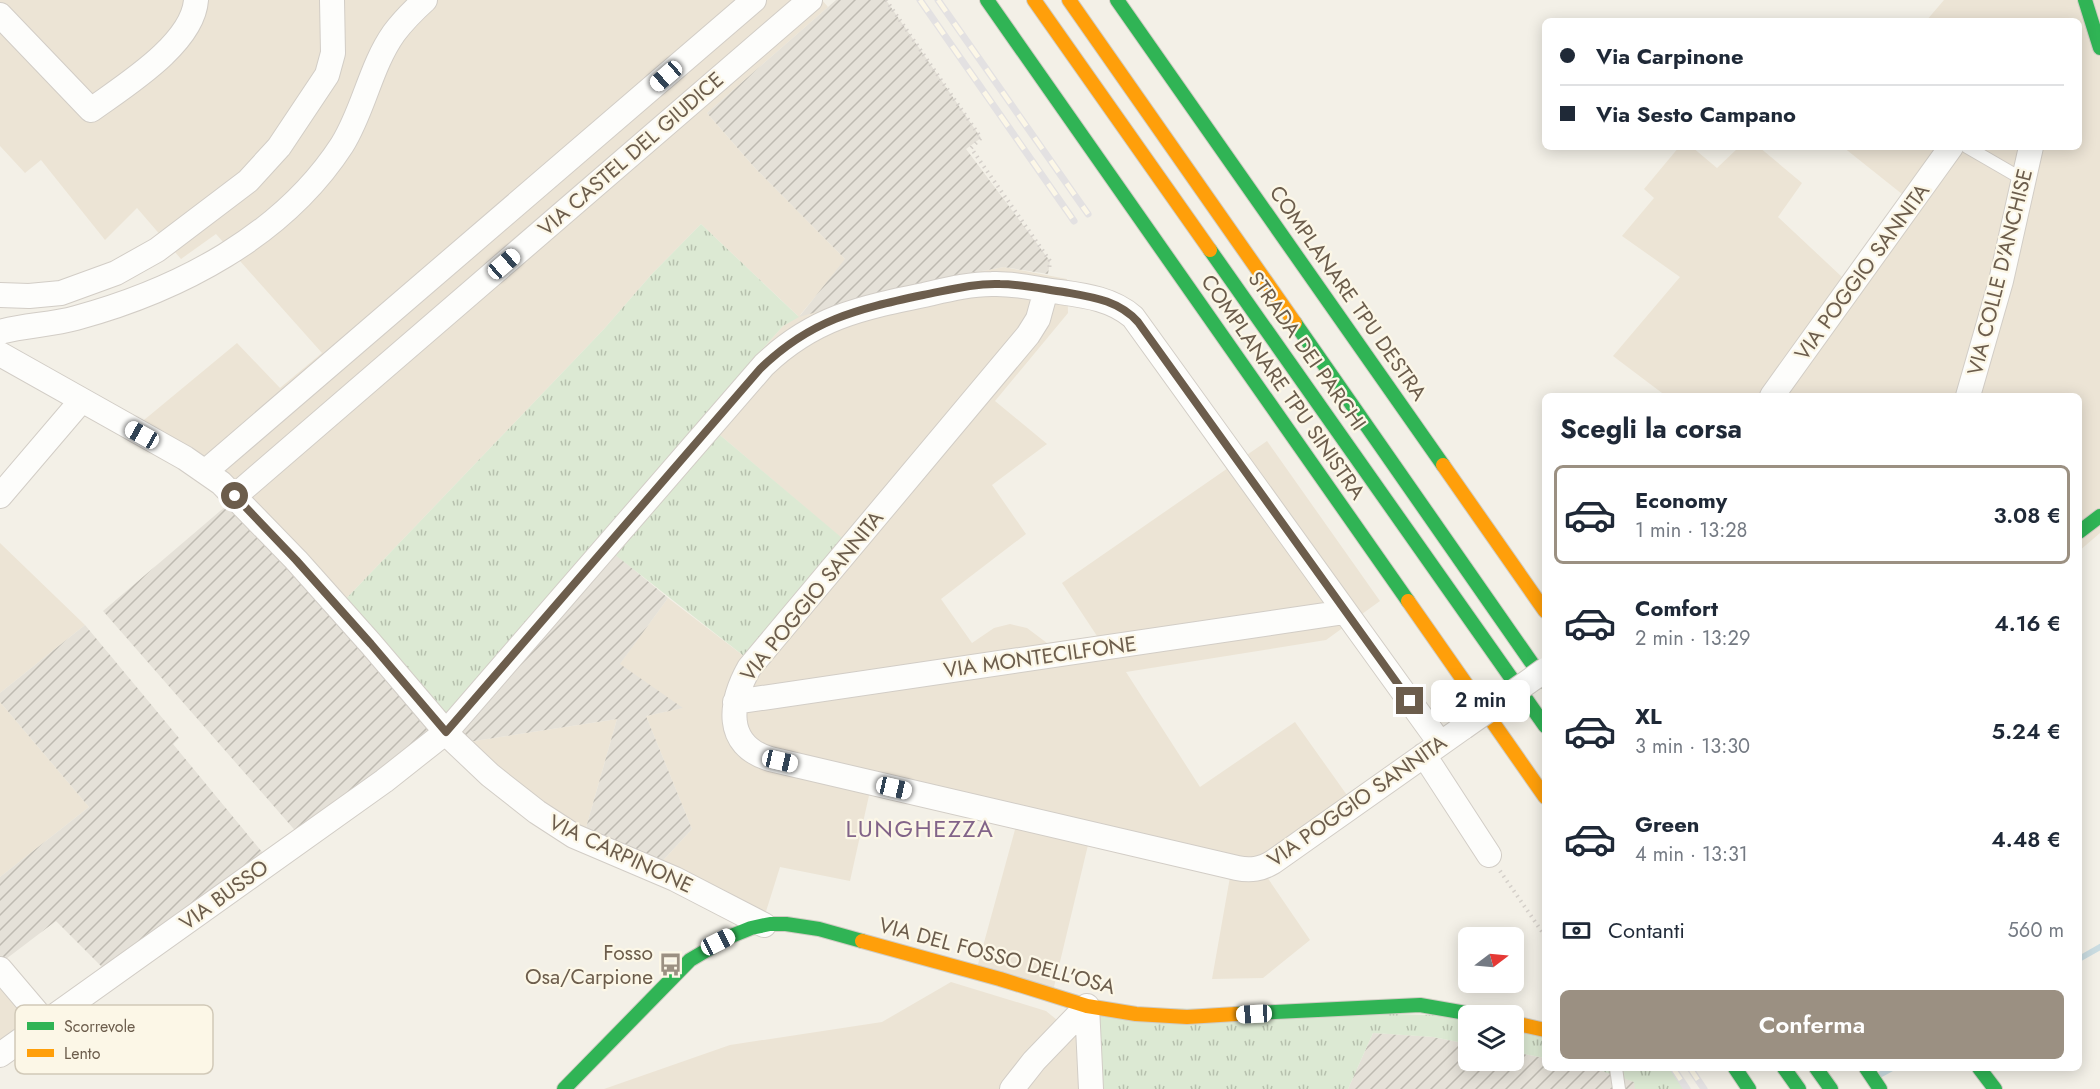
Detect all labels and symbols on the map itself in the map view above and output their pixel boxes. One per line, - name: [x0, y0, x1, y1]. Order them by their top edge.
- car: [647, 57, 685, 95]
- street label: VIA CASTEL DEL GIUDICE: [532, 65, 730, 243]
- street label: VIA COLLE D'ANCHISE: [1960, 166, 2040, 378]
- street label: VIA POGGIO SANNITA: [1787, 177, 1937, 367]
- street label: COMPLANARE TPU DESTRA: [1262, 179, 1434, 407]
- car: [485, 245, 523, 283]
- street label: STRADA DEI PARCHI: [1241, 265, 1373, 437]
- street label: COMPLANARE TPU SINISTRA: [1194, 268, 1372, 506]
- car: [122, 418, 162, 452]
- route start: [221, 482, 248, 509]
- street label: VIA POGGIO SANNITA: [733, 504, 891, 688]
- street label: VIA MONTECILFONE: [942, 629, 1138, 685]
- callout: 2 min: [1431, 680, 1530, 722]
- route end: [1396, 687, 1423, 714]
- street label: VIA POGGIO SANNITA: [1261, 728, 1453, 874]
- car: [760, 748, 800, 774]
- car: [874, 775, 914, 801]
- street label: VIA CARPINONE: [544, 807, 698, 901]
- district label: LUNGHEZZA: [846, 811, 994, 846]
- street label: VIA BUSSO: [173, 852, 275, 938]
- street label: VIA DEL FOSSO DELL'OSA: [875, 910, 1119, 1002]
- car: [698, 926, 738, 958]
- north arrow: [1458, 927, 1524, 993]
- place label: Fosso Osa/Carpione: [525, 938, 653, 992]
- bus stop icon: Fosso Osa/Carpione: [658, 952, 684, 978]
- car: [1236, 1004, 1272, 1024]
- legend: [15, 1005, 213, 1074]
- text: Scorrevole: [64, 1015, 135, 1038]
- text: Lento: [64, 1042, 101, 1065]

